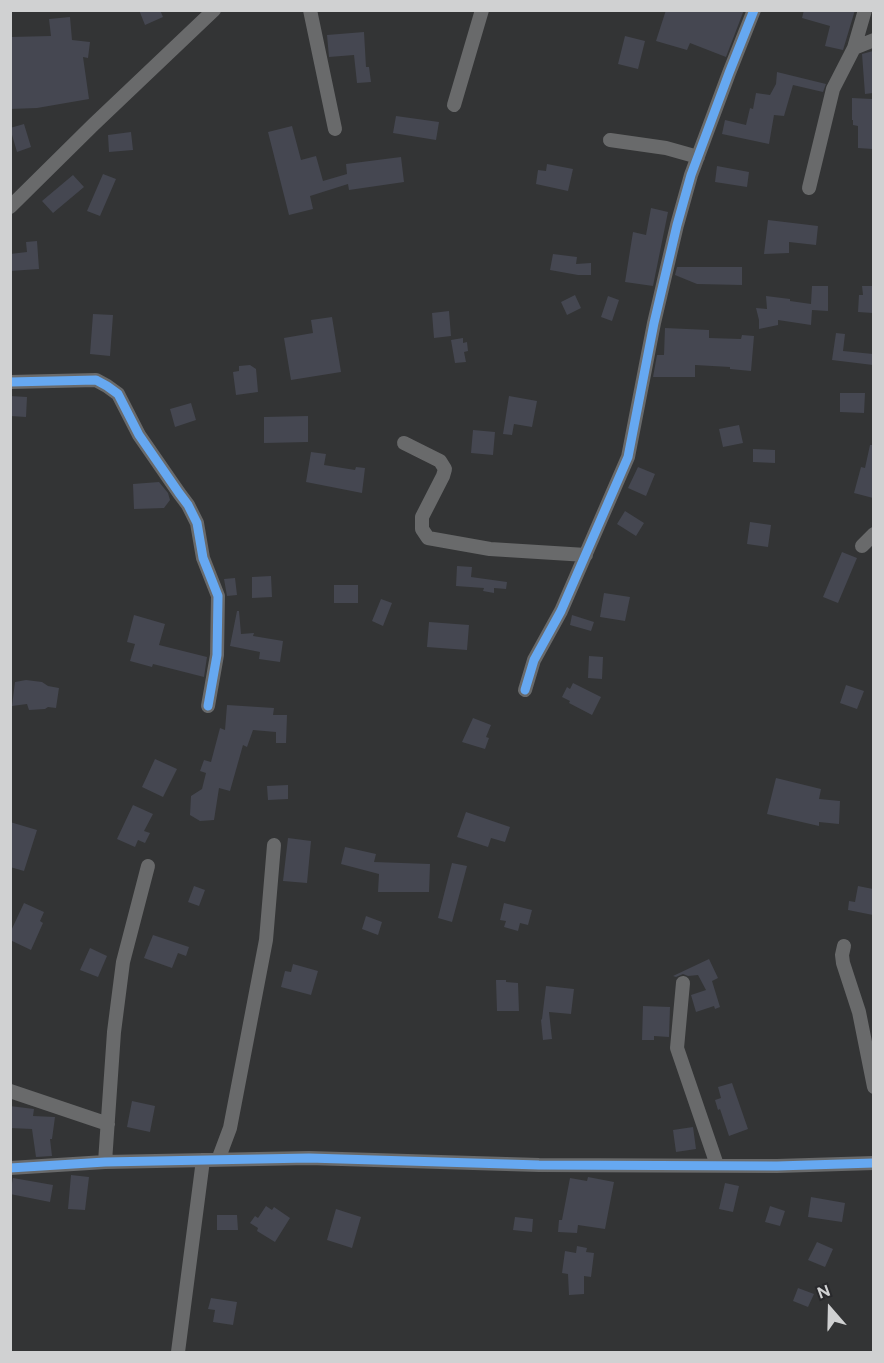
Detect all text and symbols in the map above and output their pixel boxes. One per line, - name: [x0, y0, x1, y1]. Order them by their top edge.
- north arrow: [800, 1279, 860, 1339]
- text: N: [815, 1281, 833, 1303]

